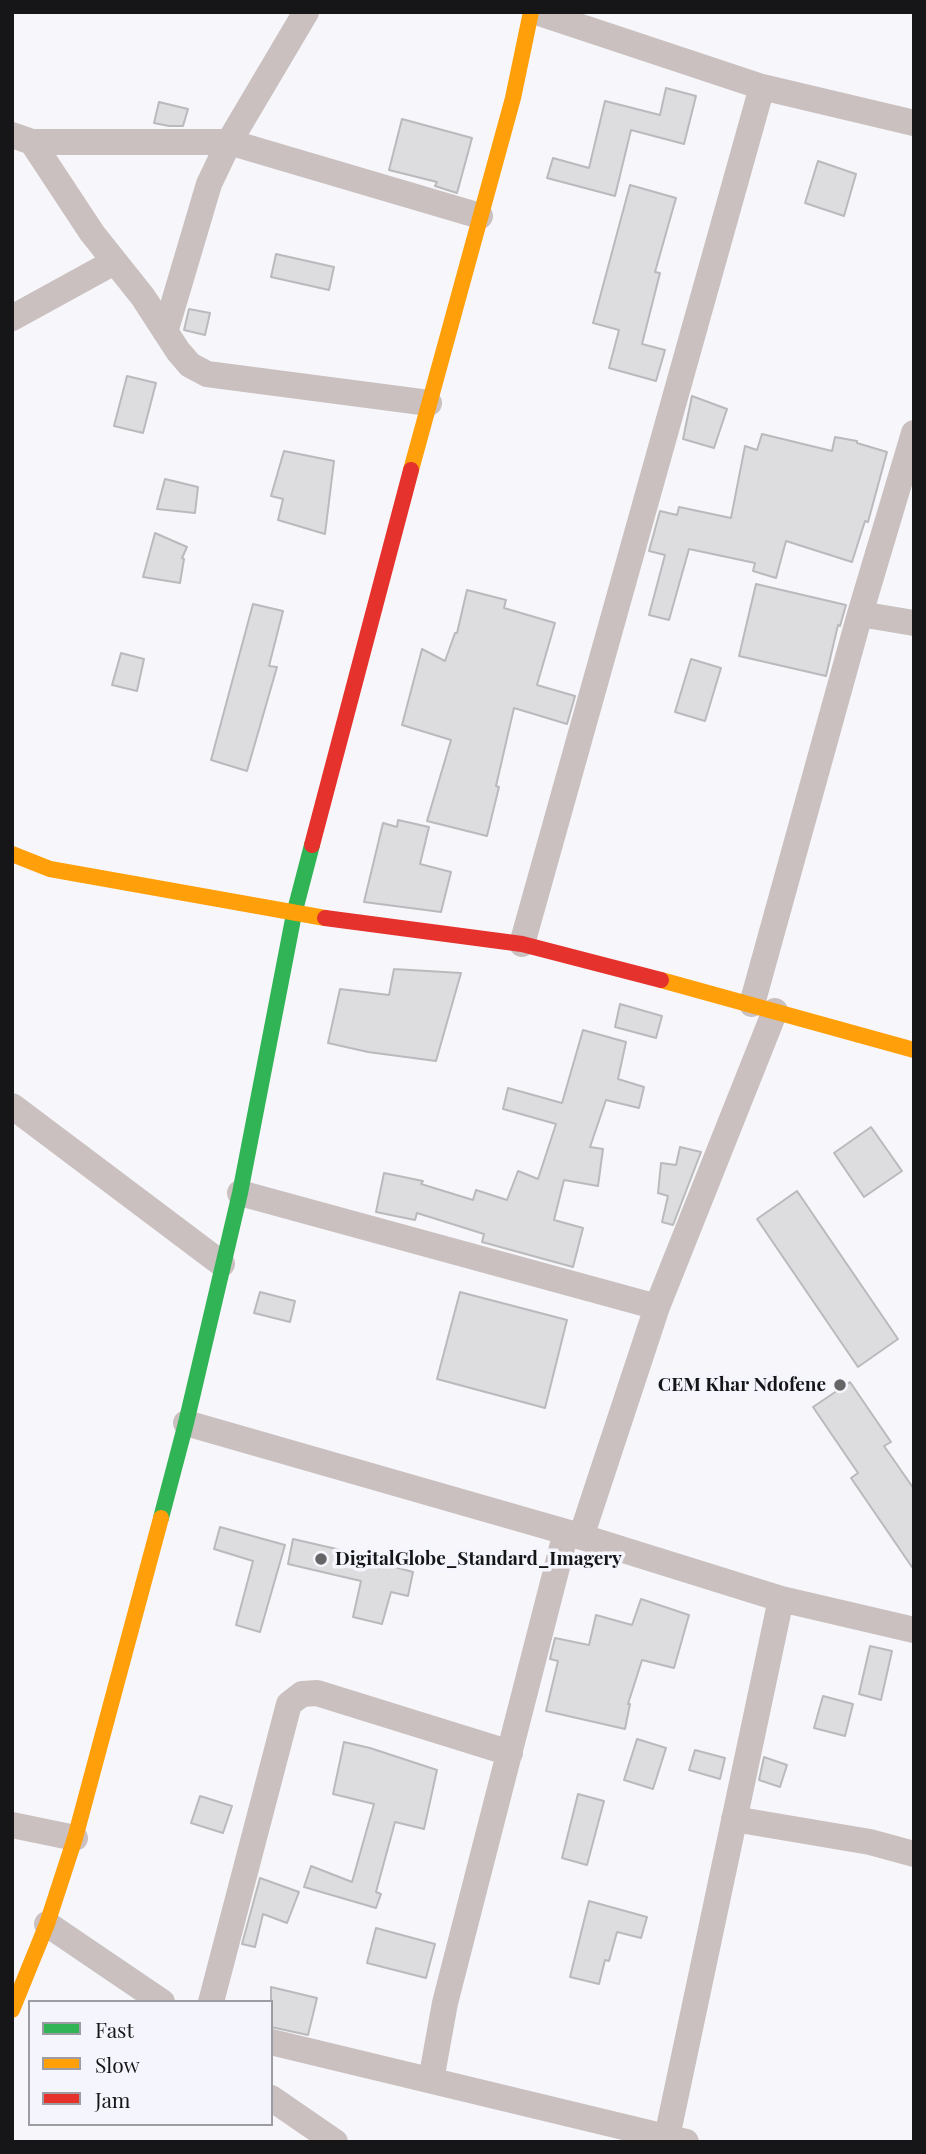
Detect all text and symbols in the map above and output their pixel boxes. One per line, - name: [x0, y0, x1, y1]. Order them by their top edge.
- place label: CEM Khar Ndofene: [658, 1374, 826, 1396]
- marker: CEM Khar Ndofene: [832, 1377, 848, 1393]
- place label: DigitalGlobe_Standard_Imagery: [335, 1548, 622, 1570]
- marker: DigitalGlobe_Standard_Imagery: [313, 1551, 329, 1567]
- legend: [28, 2000, 273, 2126]
- text: Fast: [95, 2015, 134, 2043]
- text: Slow: [95, 2050, 140, 2078]
- text: Jam: [95, 2085, 131, 2113]

